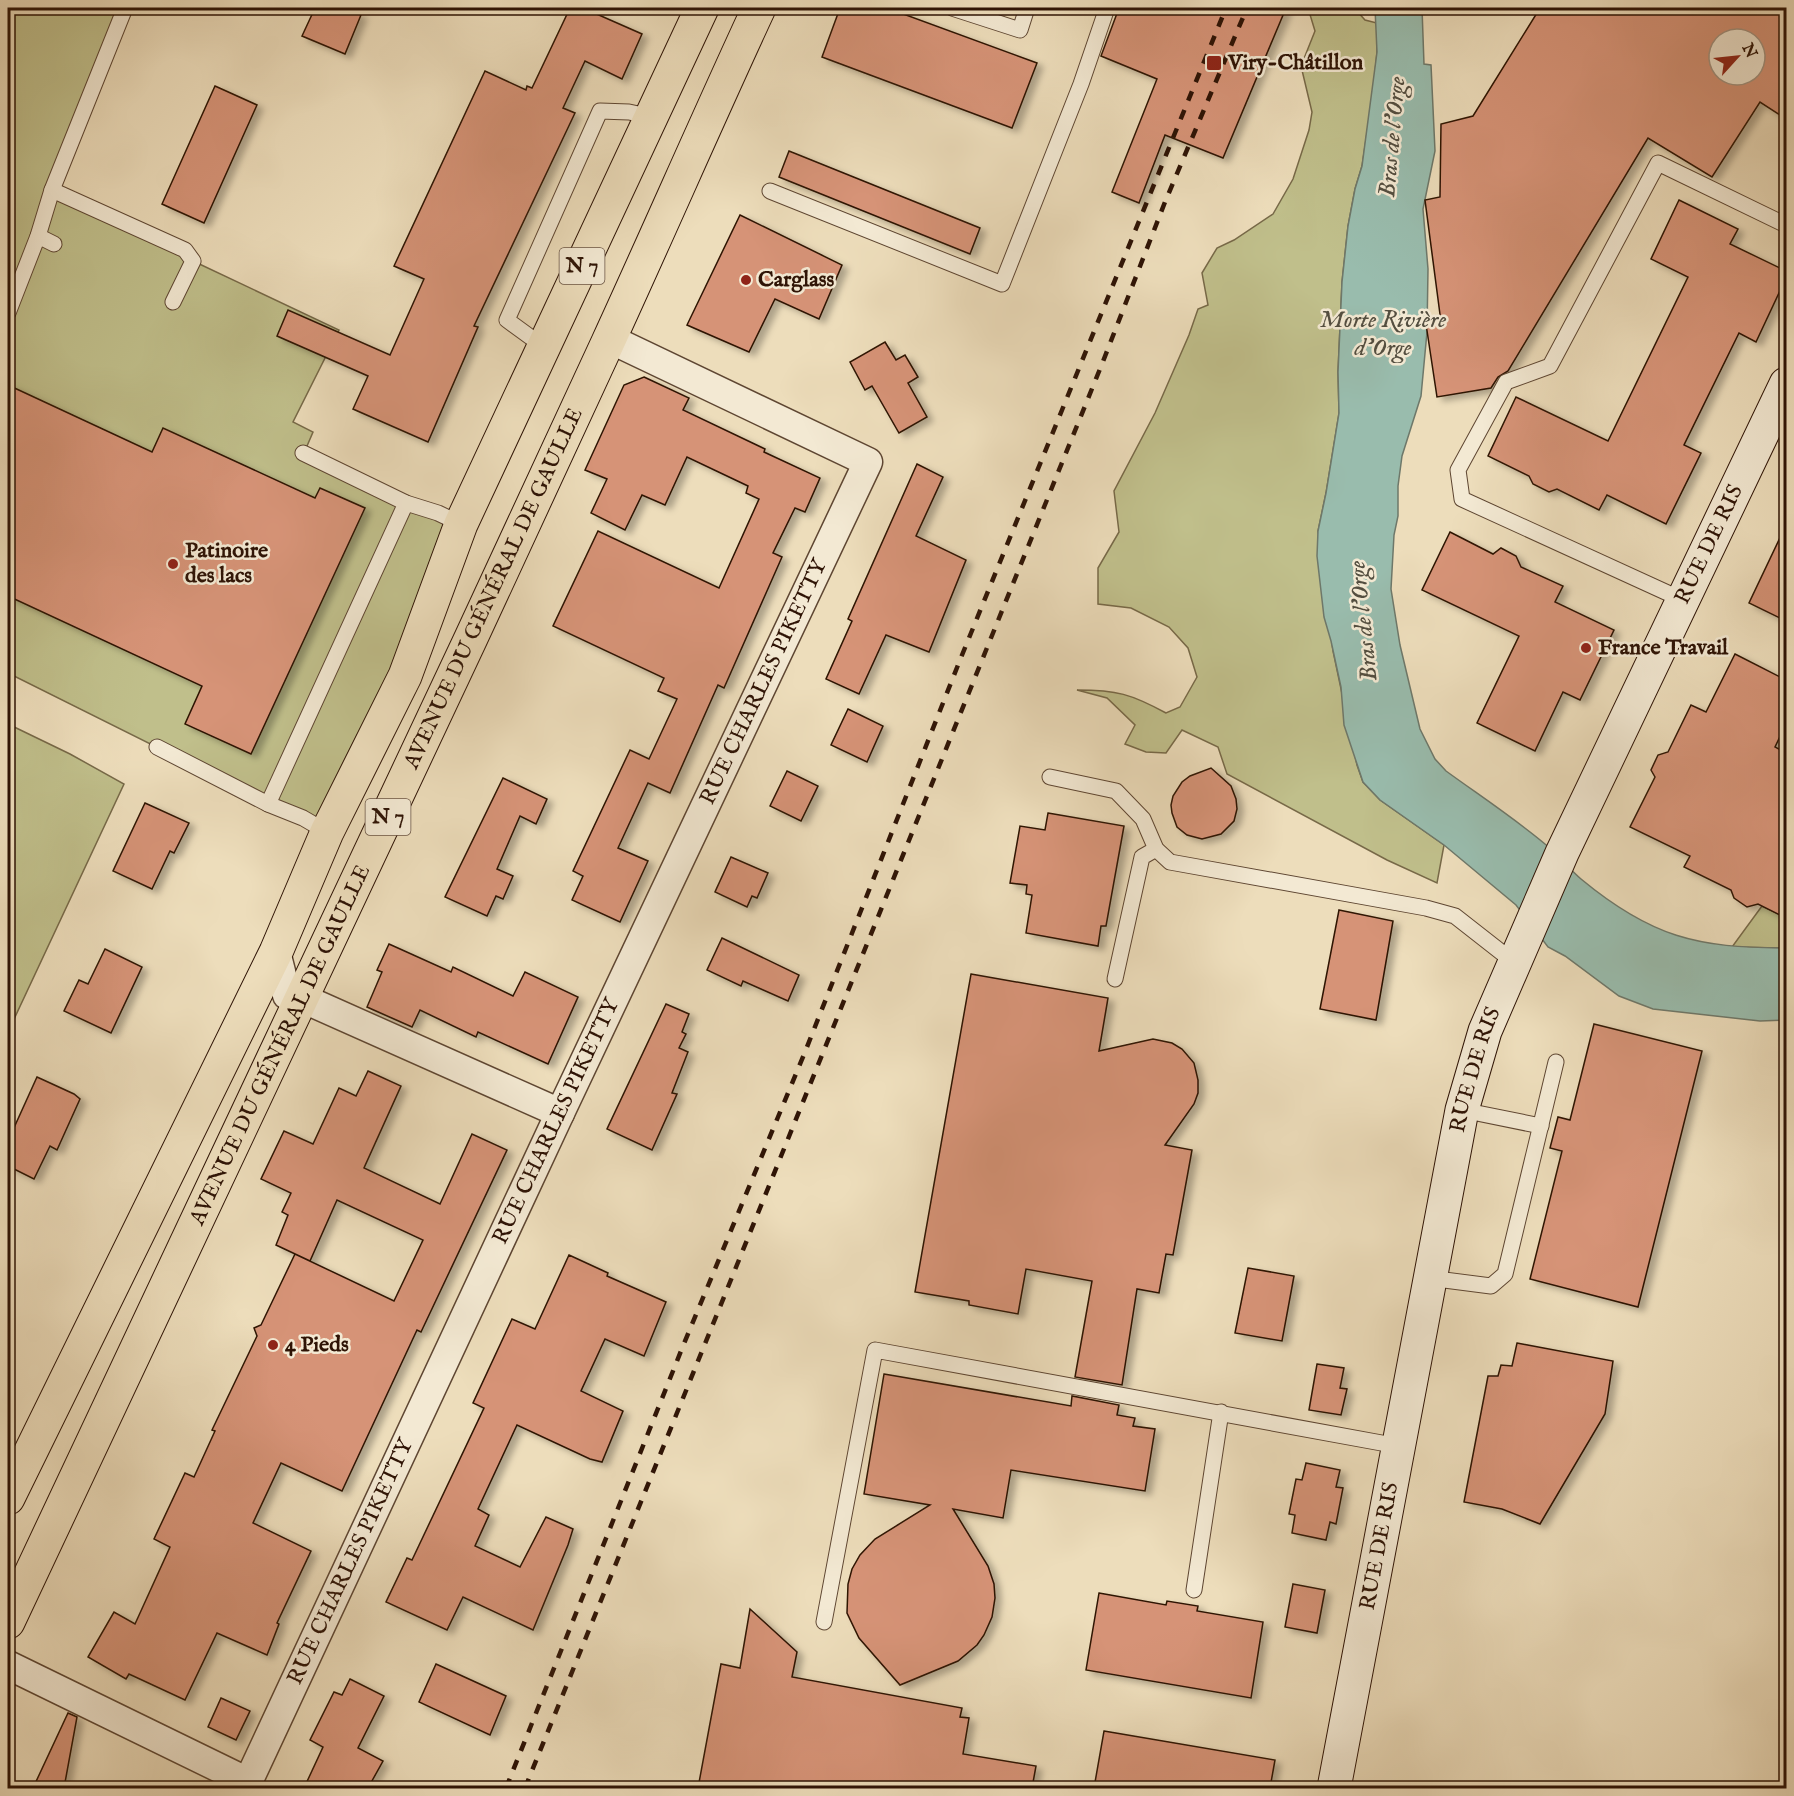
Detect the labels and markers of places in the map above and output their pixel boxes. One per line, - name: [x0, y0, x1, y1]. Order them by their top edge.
- place label: Viry-Châtillon: [1227, 49, 1363, 77]
- marker: Viry-Châtillon: [1205, 54, 1223, 72]
- place label: Carglass: [758, 266, 835, 294]
- marker: Carglass: [739, 273, 753, 287]
- place label: Patinoire des lacs: [185, 537, 268, 590]
- marker: Patinoire des lacs: [166, 557, 180, 571]
- place label: France Travail: [1598, 634, 1729, 662]
- marker: France Travail: [1579, 641, 1593, 655]
- place label: 4 Pieds: [285, 1331, 349, 1359]
- marker: 4 Pieds: [266, 1338, 280, 1352]

